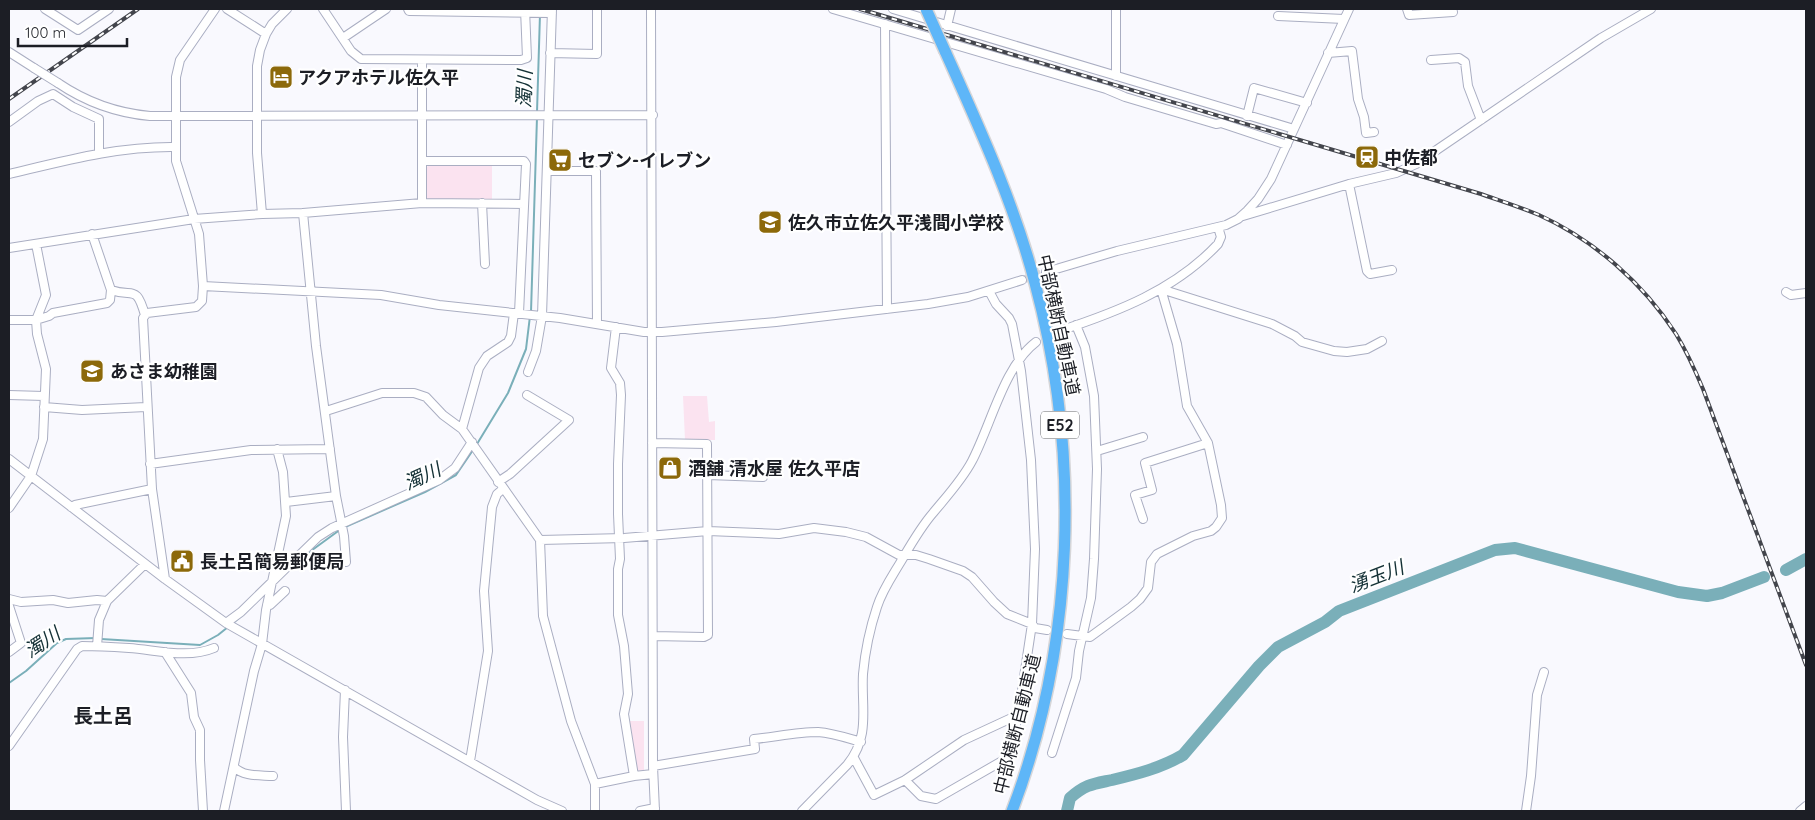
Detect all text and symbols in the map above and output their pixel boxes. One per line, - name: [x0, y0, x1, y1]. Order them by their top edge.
- scale bar: [18, 15, 126, 47]
- text: 100 m: [25, 23, 66, 42]
- hotel icon: アクアホテル佐久平: [268, 64, 294, 90]
- place label: アクアホテル佐久平: [298, 66, 459, 89]
- water label: 濁川: [511, 68, 537, 108]
- station icon: 中佐都: [1354, 144, 1380, 170]
- place label: 中佐都: [1384, 146, 1438, 169]
- supermarket icon: セブン-イレブン: [547, 147, 573, 173]
- place label: セブン-イレブン: [578, 149, 711, 172]
- school or university icon: 佐久市立佐久平浅間小学校: [757, 209, 783, 235]
- place label: 佐久市立佐久平浅間小学校: [788, 211, 1004, 234]
- street label: 中部横断自動車道: [1033, 252, 1085, 398]
- school or university icon: あさま幼稚園: [79, 358, 105, 384]
- place label: あさま幼稚園: [110, 360, 218, 383]
- road number: E52: [1041, 412, 1079, 438]
- shop icon: 酒舗 清水屋 佐久平店: [657, 455, 683, 481]
- water label: 濁川: [400, 456, 446, 495]
- place label: 酒舗 清水屋 佐久平店: [688, 457, 860, 480]
- public building icon: 長土呂簡易郵便局: [169, 548, 195, 574]
- place label: 長土呂簡易郵便局: [200, 550, 344, 573]
- water label: 湧玉川: [1345, 554, 1409, 597]
- water label: 濁川: [20, 621, 66, 662]
- street label: 中部横断自動車道: [988, 651, 1046, 797]
- district label: 長土呂: [73, 703, 133, 728]

